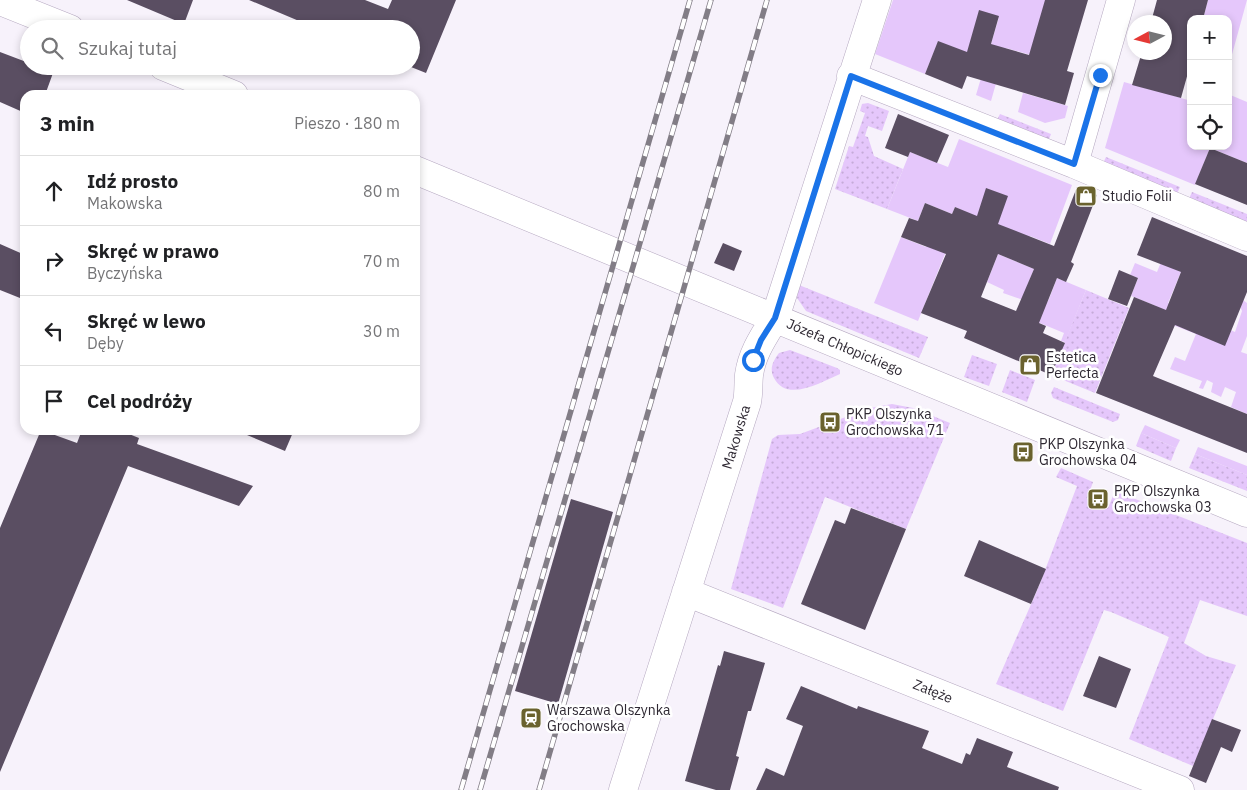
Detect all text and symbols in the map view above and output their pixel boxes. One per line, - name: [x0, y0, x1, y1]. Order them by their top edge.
- north arrow: [1127, 15, 1172, 60]
- map controls: [1187, 15, 1232, 150]
- button: +: [1187, 15, 1232, 60]
- search box: [20, 20, 420, 75]
- icon: search: [38, 34, 66, 62]
- text: Szukaj tutaj: [78, 36, 177, 60]
- button: −: [1187, 60, 1232, 105]
- route end: [1089, 64, 1112, 87]
- button: locate: [1187, 105, 1232, 150]
- text: 3 min: [40, 109, 95, 137]
- text: Pieszo · 180 m: [294, 113, 400, 133]
- text: Idź prosto: [87, 169, 178, 193]
- icon: ahead: [40, 177, 68, 205]
- text: 80 m: [363, 181, 400, 201]
- shop icon: Studio Folii: [1074, 184, 1098, 208]
- place label: Studio Folii: [1102, 187, 1172, 205]
- text: Makowska: [87, 193, 163, 213]
- text: Skręć w prawo: [87, 239, 219, 263]
- icon: right: [40, 247, 68, 275]
- text: 70 m: [363, 251, 400, 271]
- text: Byczyńska: [87, 263, 162, 283]
- text: Skręć w lewo: [87, 309, 206, 333]
- street label: Józefa Chłopickiego: [784, 314, 906, 380]
- icon: left: [40, 317, 68, 345]
- text: 30 m: [363, 321, 400, 341]
- text: Dęby: [87, 333, 124, 353]
- place label: Estetica Perfecta: [1046, 348, 1099, 382]
- route start: [742, 349, 765, 372]
- shop icon: Estetica Perfecta: [1018, 353, 1042, 377]
- icon: arrive: [40, 387, 68, 415]
- text: Cel podróży: [87, 389, 192, 413]
- street label: Makowska: [718, 402, 754, 471]
- place label: PKP Olszynka Grochowska 71: [846, 405, 944, 439]
- bus stop icon: PKP Olszynka Grochowska 71: [818, 410, 842, 434]
- place label: PKP Olszynka Grochowska 04: [1039, 435, 1137, 469]
- bus stop icon: PKP Olszynka Grochowska 04: [1011, 440, 1035, 464]
- place label: PKP Olszynka Grochowska 03: [1114, 482, 1212, 516]
- bus stop icon: PKP Olszynka Grochowska 03: [1086, 487, 1110, 511]
- street label: Załęże: [911, 675, 956, 707]
- place label: Warszawa Olszynka Grochowska: [547, 701, 671, 735]
- station icon: Warszawa Olszynka Grochowska: [519, 706, 543, 730]

